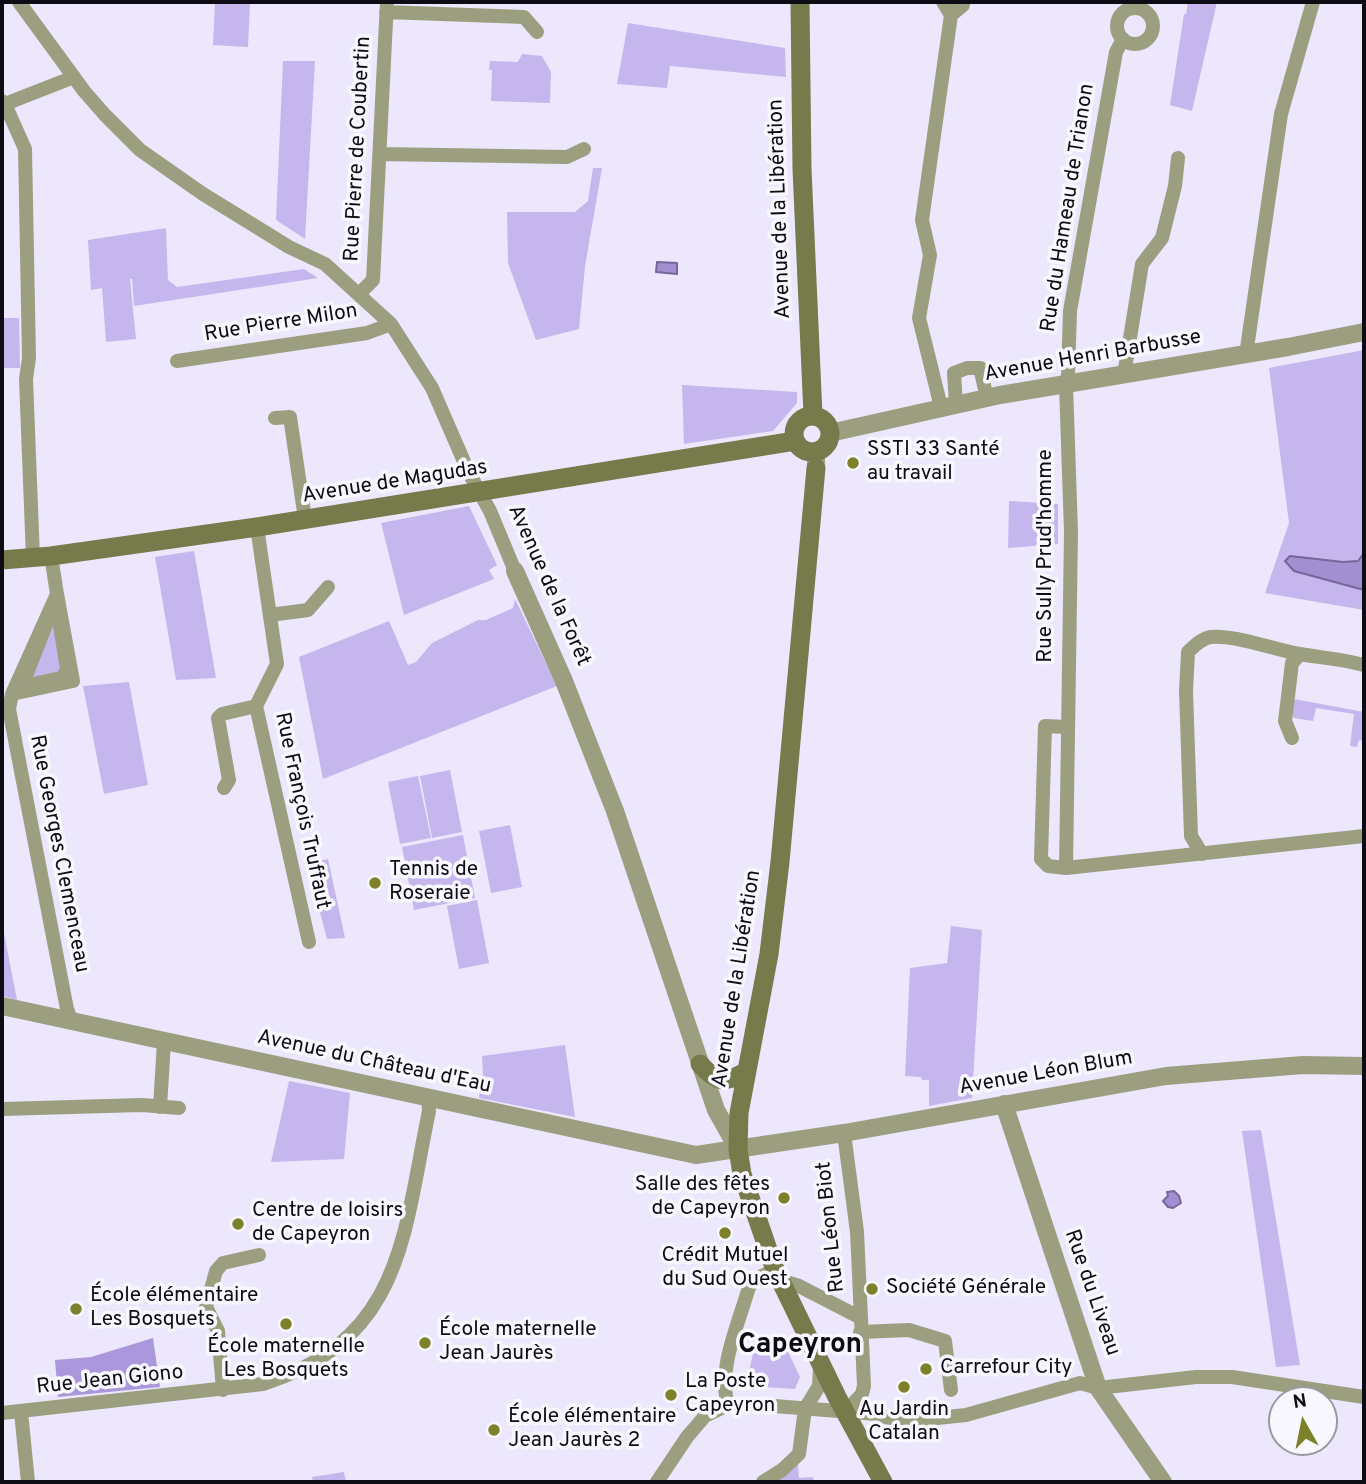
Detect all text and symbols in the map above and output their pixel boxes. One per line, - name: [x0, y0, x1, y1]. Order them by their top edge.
- street label: Rue Pierre de Coubertin: [341, 36, 377, 262]
- street label: Rue du Hameau de Trianon: [1037, 82, 1101, 334]
- street label: Avenue de la Libération: [765, 99, 797, 319]
- street label: Rue Pierre Milon: [203, 299, 359, 349]
- street label: Avenue Henri Barbusse: [983, 326, 1203, 388]
- place label: SSTI 33 Santé au travail: [867, 438, 999, 488]
- street label: Rue Sully Prud'homme: [1034, 449, 1060, 663]
- marker: SSTI 33 Santé au travail: [845, 455, 861, 471]
- street label: Avenue de Magudas: [301, 456, 489, 510]
- street label: Avenue de la Forêt: [501, 501, 595, 671]
- street label: Rue François Truffaut: [268, 710, 334, 912]
- street label: Rue Georges Clemenceau: [23, 733, 93, 975]
- place label: Tennis de Roseraie: [389, 858, 478, 908]
- street label: Avenue de la Libération: [708, 868, 768, 1090]
- marker: Tennis de Roseraie: [367, 875, 383, 891]
- street label: Avenue du Château d'Eau: [255, 1026, 493, 1100]
- street label: Avenue Léon Blum: [957, 1046, 1135, 1102]
- street label: Rue Léon Biot: [813, 1160, 851, 1294]
- place label: Salle des fêtes de Capeyron: [635, 1173, 770, 1223]
- marker: Salle des fêtes de Capeyron: [776, 1190, 792, 1206]
- place label: Centre de loisirs de Capeyron: [252, 1199, 403, 1249]
- marker: Centre de loisirs de Capeyron: [230, 1216, 246, 1232]
- marker: Crédit Mutuel du Sud Ouest: [717, 1225, 733, 1241]
- street label: Rue du Liveau: [1058, 1227, 1124, 1359]
- place label: Crédit Mutuel du Sud Ouest: [661, 1244, 789, 1294]
- place label: Société Générale: [886, 1276, 1046, 1302]
- marker: Société Générale: [864, 1281, 880, 1297]
- place label: École élémentaire Les Bosquets: [90, 1284, 258, 1334]
- marker: École élémentaire Les Bosquets: [68, 1301, 84, 1317]
- marker: École maternelle Les Bosquets: [278, 1316, 294, 1332]
- place label: École maternelle Jean Jaurès: [439, 1318, 597, 1368]
- district label: Capeyron: [738, 1329, 862, 1363]
- place label: École maternelle Les Bosquets: [207, 1335, 365, 1385]
- marker: École maternelle Jean Jaurès: [417, 1335, 433, 1351]
- place label: Carrefour City: [940, 1356, 1072, 1382]
- street label: Rue Jean Giono: [35, 1361, 185, 1401]
- marker: Carrefour City: [918, 1361, 934, 1377]
- place label: La Poste Capeyron: [685, 1370, 775, 1420]
- marker: Au Jardin Catalan: [896, 1379, 912, 1395]
- north arrow: [1268, 1386, 1338, 1456]
- marker: La Poste Capeyron: [663, 1387, 679, 1403]
- text: N: [1291, 1389, 1309, 1415]
- place label: Au Jardin Catalan: [859, 1398, 949, 1448]
- place label: École élémentaire Jean Jaurès 2: [508, 1405, 676, 1455]
- marker: École élémentaire Jean Jaurès 2: [486, 1422, 502, 1438]

